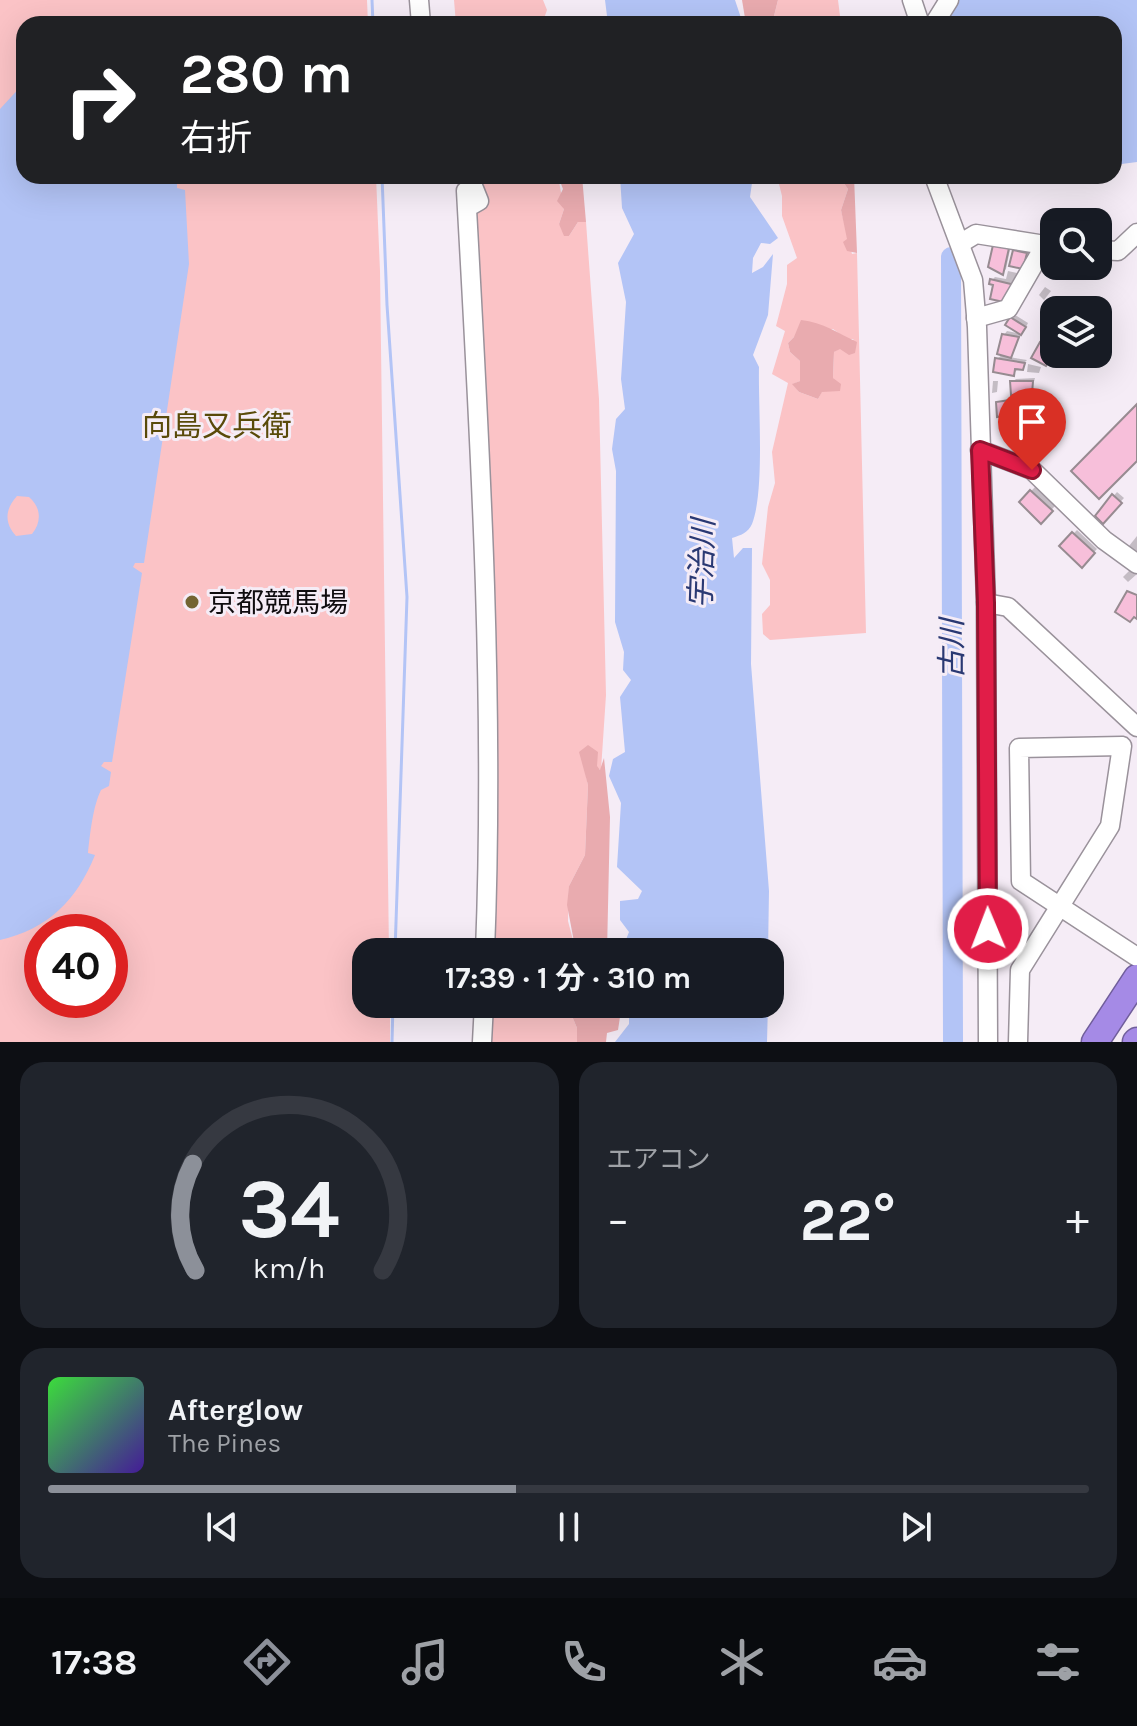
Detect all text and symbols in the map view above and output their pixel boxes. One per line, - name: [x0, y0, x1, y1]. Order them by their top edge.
- text: 280 m: [180, 41, 353, 106]
- icon: right: [48, 48, 152, 152]
- text: 右折: [180, 117, 252, 159]
- map controls: [1040, 208, 1112, 368]
- button: search: [1040, 208, 1112, 280]
- button: layers: [1040, 296, 1112, 368]
- pin: [998, 388, 1066, 470]
- icon: arrive: [1010, 400, 1054, 444]
- district label: 向島又兵衛: [142, 408, 292, 444]
- water label: 宇治川: [682, 515, 722, 610]
- place label: 京都競馬場: [208, 586, 348, 619]
- marker: 京都競馬場: [183, 593, 201, 611]
- water label: 古川: [934, 616, 970, 679]
- position arrow: [946, 887, 1030, 971]
- speed limit sign: 40: [24, 914, 128, 1018]
- text: 17:39 · 1 分 · 310 m: [445, 960, 691, 996]
- text: エアコン: [607, 1144, 711, 1175]
- text: 34: [239, 1161, 340, 1258]
- text: 22°: [800, 1185, 896, 1255]
- text: −: [607, 1194, 630, 1245]
- text: +: [1066, 1194, 1089, 1245]
- text: km/h: [253, 1252, 325, 1285]
- text: Afterglow: [168, 1392, 303, 1428]
- text: The Pines: [168, 1428, 281, 1459]
- icon: previous: [200, 1505, 244, 1549]
- icon: pause: [547, 1505, 591, 1549]
- icon: next: [894, 1505, 938, 1549]
- icon: directions: [239, 1634, 295, 1690]
- icon: music: [397, 1634, 453, 1690]
- icon: phone: [556, 1634, 612, 1690]
- icon: climate: [714, 1634, 770, 1690]
- icon: car: [872, 1634, 928, 1690]
- icon: filters: [1030, 1634, 1086, 1690]
- text: 17:38: [51, 1641, 137, 1683]

